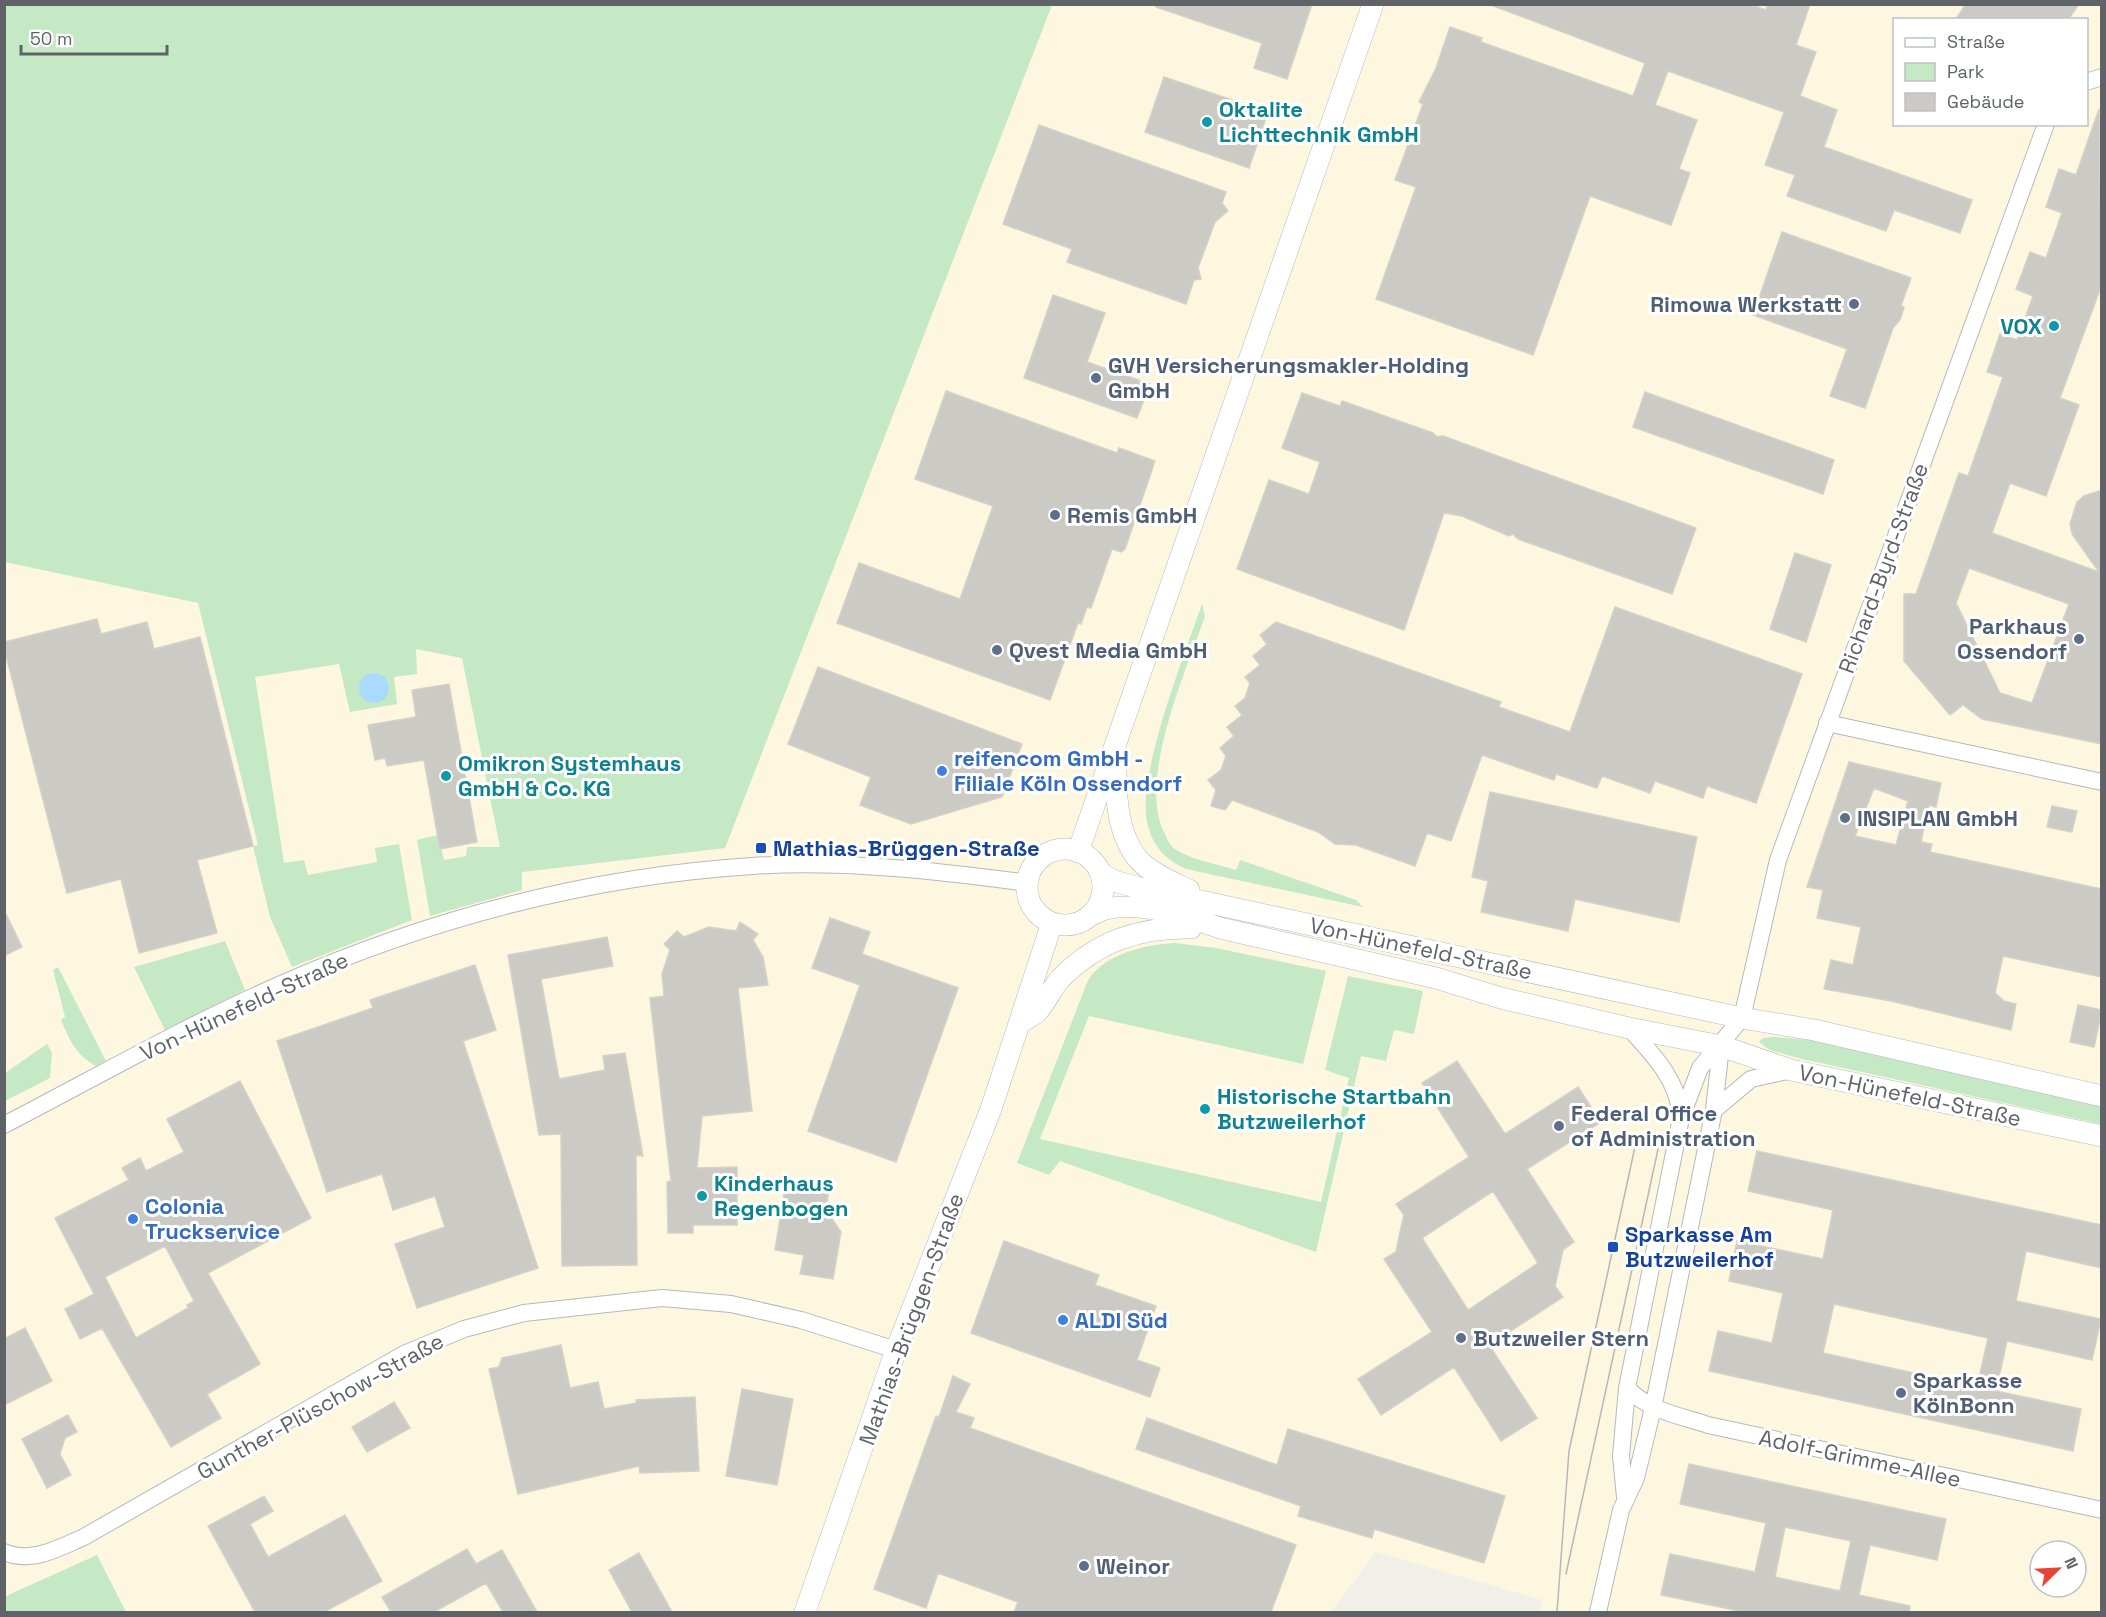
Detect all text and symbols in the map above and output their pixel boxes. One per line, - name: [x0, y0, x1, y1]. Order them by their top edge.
- scale bar: [21, 18, 166, 56]
- legend: [1893, 18, 2088, 126]
- text: 50 m: [30, 27, 72, 50]
- text: Straße: [1947, 30, 2005, 53]
- text: Park: [1947, 60, 1985, 83]
- text: Gebäude: [1947, 90, 2025, 113]
- place label: Oktalite Lichttechnik GmbH: [1219, 95, 1419, 148]
- marker: Oktalite Lichttechnik GmbH: [1200, 115, 1214, 129]
- place label: Rimowa Werkstatt: [1650, 290, 1842, 318]
- marker: Rimowa Werkstatt: [1847, 297, 1861, 311]
- place label: VOX: [2000, 312, 2042, 340]
- marker: VOX: [2047, 319, 2061, 333]
- place label: GVH Versicherungsmakler-Holding GmbH: [1108, 351, 1469, 404]
- marker: GVH Versicherungsmakler-Holding GmbH: [1089, 371, 1103, 385]
- street label: Richard-Byrd-Straße: [1832, 459, 1934, 677]
- place label: Remis GmbH: [1067, 501, 1197, 529]
- marker: Remis GmbH: [1048, 508, 1062, 522]
- place label: Parkhaus Ossendorf: [1957, 612, 2067, 665]
- marker: Parkhaus Ossendorf: [2072, 632, 2086, 646]
- place label: Qvest Media GmbH: [1009, 636, 1207, 664]
- marker: Qvest Media GmbH: [990, 643, 1004, 657]
- place label: reifencom GmbH - Filiale Köln Ossendorf: [954, 744, 1182, 797]
- place label: Omikron Systemhaus GmbH & Co. KG: [458, 749, 681, 802]
- marker: reifencom GmbH - Filiale Köln Ossendorf: [935, 764, 949, 778]
- marker: Omikron Systemhaus GmbH & Co. KG: [439, 769, 453, 783]
- place label: INSIPLAN GmbH: [1857, 804, 2018, 832]
- marker: INSIPLAN GmbH: [1838, 811, 1852, 825]
- place label: Mathias-Brüggen-Straße: [773, 834, 1040, 862]
- marker: Mathias-Brüggen-Straße: [754, 841, 768, 855]
- street label: Von-Hünefeld-Straße: [1307, 911, 1535, 985]
- street label: Von-Hünefeld-Straße: [135, 945, 353, 1067]
- street label: Von-Hünefeld-Straße: [1796, 1058, 2024, 1132]
- place label: Historische Startbahn Butzweilerhof: [1217, 1082, 1451, 1135]
- place label: Federal Office of Administration: [1571, 1099, 1756, 1152]
- marker: Historische Startbahn Butzweilerhof: [1198, 1102, 1212, 1116]
- marker: Federal Office of Administration: [1552, 1119, 1566, 1133]
- place label: Kinderhaus Regenbogen: [714, 1169, 849, 1222]
- marker: Kinderhaus Regenbogen: [695, 1189, 709, 1203]
- street label: Mathias-Brüggen-Straße: [852, 1189, 970, 1449]
- place label: Colonia Truckservice: [145, 1192, 280, 1245]
- marker: Colonia Truckservice: [126, 1212, 140, 1226]
- place label: Sparkasse Am Butzweilerhof: [1625, 1220, 1774, 1273]
- marker: Sparkasse Am Butzweilerhof: [1606, 1240, 1620, 1254]
- place label: ALDI Süd: [1075, 1306, 1168, 1334]
- marker: ALDI Süd: [1056, 1313, 1070, 1327]
- place label: Butzweiler Stern: [1473, 1324, 1649, 1352]
- street label: Gunther-Plüschow-Straße: [192, 1326, 448, 1486]
- marker: Butzweiler Stern: [1454, 1331, 1468, 1345]
- place label: Sparkasse KölnBonn: [1913, 1366, 2022, 1419]
- marker: Sparkasse KölnBonn: [1894, 1386, 1908, 1400]
- street label: Adolf-Grimme-Allee: [1756, 1423, 1964, 1493]
- north arrow: [2028, 1539, 2088, 1599]
- place label: Weinor: [1096, 1552, 1170, 1580]
- text: N: [2059, 1554, 2083, 1572]
- marker: Weinor: [1077, 1559, 1091, 1573]

